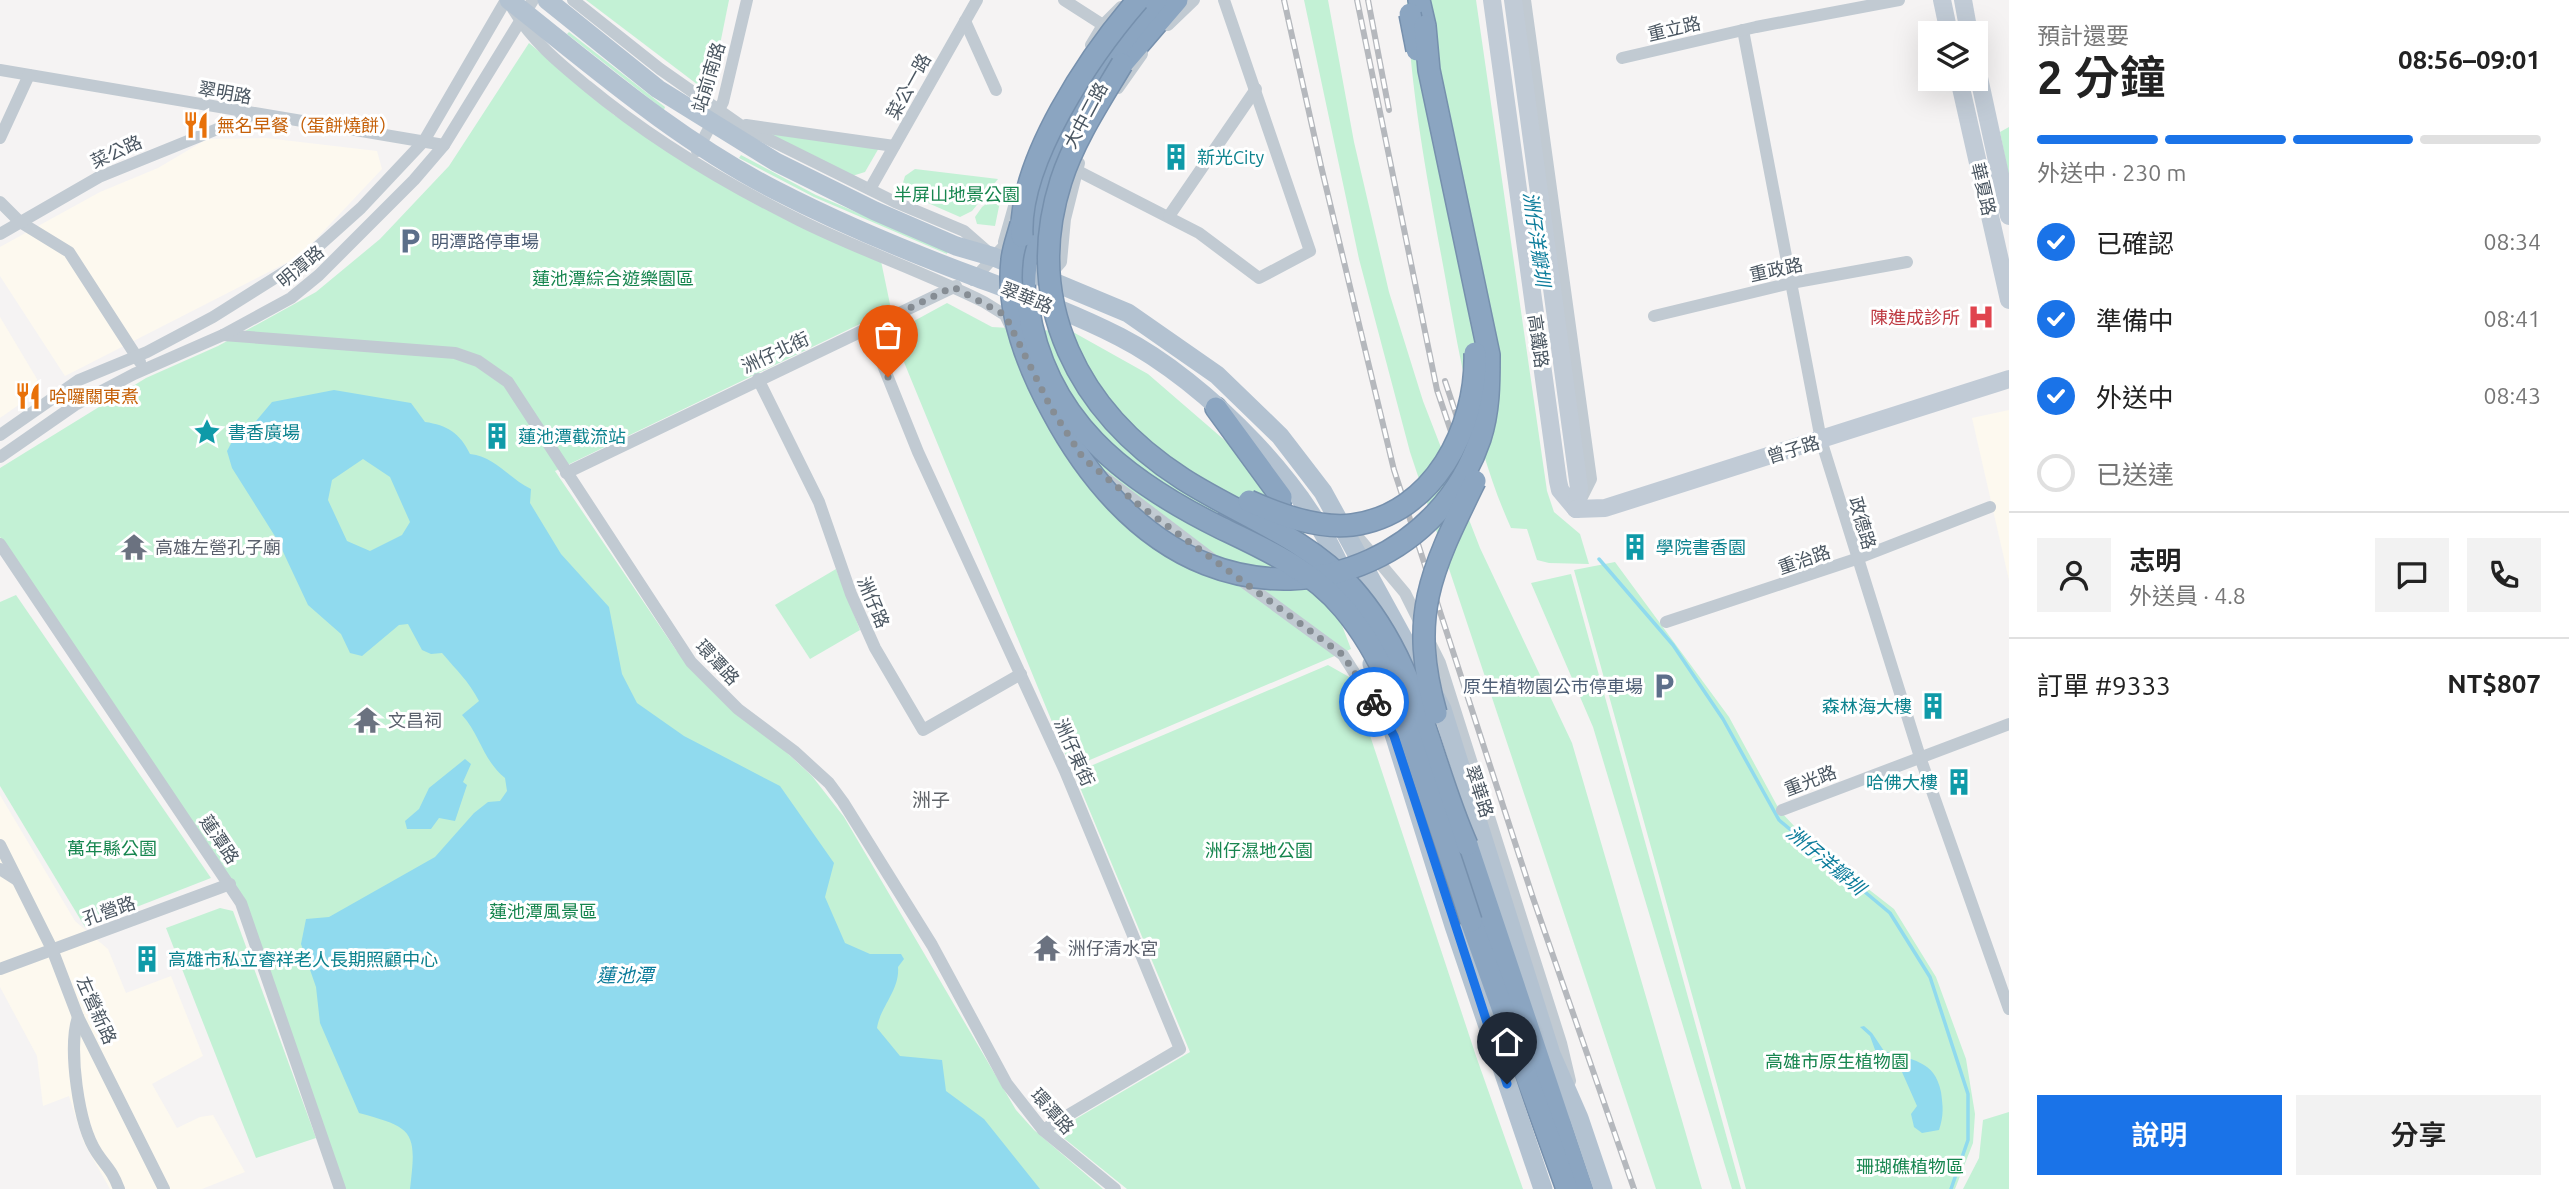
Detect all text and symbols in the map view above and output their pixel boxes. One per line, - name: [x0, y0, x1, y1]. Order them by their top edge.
- street label: 重立路: [1645, 12, 1703, 44]
- map controls: [1918, 21, 1988, 91]
- button: layers: [1918, 21, 1988, 91]
- text: 預計還要: [2037, 23, 2129, 48]
- street label: 站前南路: [688, 40, 728, 114]
- text: 08:56–09:01: [2398, 45, 2541, 74]
- street label: 菜公一路: [882, 50, 934, 122]
- text: 2 分鐘: [2037, 51, 2166, 103]
- street label: 翠明路: [197, 77, 253, 107]
- street label: 大中二路: [1059, 79, 1111, 151]
- restaurant icon: 無名早餐（蛋餅燒餅）: [181, 110, 211, 140]
- place label: 無名早餐（蛋餅燒餅）: [217, 115, 397, 135]
- street label: 菜公路: [87, 131, 145, 171]
- building icon: 新光City: [1161, 142, 1191, 172]
- place label: 新光City: [1197, 147, 1264, 167]
- street label: 華夏路: [1968, 160, 2000, 218]
- text: 外送中 · 230 m: [2037, 160, 2186, 185]
- park label: 半屏山地景公園: [894, 184, 1020, 204]
- water label: 洲仔洋瓣圳: [1519, 190, 1555, 291]
- icon: check: [2037, 223, 2075, 261]
- parking icon: 明潭路停車場: [395, 226, 425, 256]
- text: 已確認: [2096, 229, 2174, 258]
- text: 08:34: [2483, 229, 2541, 254]
- place label: 明潭路停車場: [431, 231, 539, 251]
- street label: 明潭路: [273, 241, 327, 291]
- street label: 重政路: [1748, 254, 1804, 284]
- park label: 蓮池潭綜合遊樂園區: [532, 268, 694, 288]
- street label: 翠華路: [998, 278, 1056, 316]
- icon: check: [2037, 300, 2075, 338]
- hospital icon: 陳進成診所: [1966, 302, 1996, 332]
- pin: [858, 305, 918, 377]
- text: 準備中: [2096, 306, 2174, 335]
- text: 08:41: [2483, 306, 2541, 331]
- place label: 陳進成診所: [1870, 307, 1960, 327]
- street label: 高鐵路: [1525, 313, 1553, 369]
- icon: bag: [869, 316, 907, 354]
- street label: 洲仔北街: [738, 328, 812, 376]
- icon: check: [2037, 377, 2075, 415]
- restaurant icon: 哈囉關東煮: [13, 381, 43, 411]
- text: 外送中: [2096, 383, 2174, 412]
- text: 08:43: [2483, 383, 2541, 408]
- place label: 哈囉關東煮: [49, 386, 139, 406]
- place icon: 書香廣場: [192, 417, 222, 447]
- building icon: 蓮池潭截流站: [482, 421, 512, 451]
- place label: 書香廣場: [228, 422, 300, 442]
- place label: 蓮池潭截流站: [518, 426, 626, 446]
- street label: 曾子路: [1764, 432, 1822, 466]
- text: 已送達: [2096, 460, 2174, 489]
- street label: 政德路: [1846, 494, 1880, 552]
- temple icon: 高雄左營孔子廟: [119, 532, 149, 562]
- building icon: 學院書香園: [1620, 532, 1650, 562]
- place label: 高雄左營孔子廟: [155, 537, 281, 557]
- place label: 學院書香園: [1656, 537, 1746, 557]
- button: person: [2037, 538, 2111, 612]
- button: chat: [2375, 538, 2449, 612]
- button: phone: [2467, 538, 2541, 612]
- street label: 重治路: [1775, 541, 1833, 577]
- text: 志明: [2129, 546, 2181, 575]
- street label: 洲仔路: [854, 573, 894, 631]
- text: 外送員 · 4.8: [2129, 583, 2246, 608]
- street label: 環潭路: [692, 635, 744, 689]
- courier: [1339, 667, 1409, 737]
- text: NT$807: [2447, 669, 2541, 698]
- parking icon: 原生植物園公巿停車場: [1649, 671, 1679, 701]
- text: 訂單 #9333: [2037, 671, 2171, 700]
- place label: 原生植物園公巿停車場: [1463, 676, 1643, 696]
- icon: bike: [1355, 683, 1393, 721]
- building icon: 森林海大樓: [1918, 691, 1948, 721]
- place label: 森林海大樓: [1822, 696, 1912, 716]
- temple icon: 文昌祠: [352, 705, 382, 735]
- place label: 文昌祠: [388, 710, 442, 730]
- street label: 洲仔東街: [1051, 715, 1099, 789]
- street label: 重光路: [1781, 761, 1839, 799]
- street label: 翠華路: [1462, 762, 1498, 820]
- building icon: 哈佛大樓: [1944, 767, 1974, 797]
- place label: 哈佛大樓: [1866, 772, 1938, 792]
- district label: 洲子: [912, 789, 950, 811]
- street label: 蓮潭路: [197, 811, 243, 867]
- water label: 洲仔洋瓣圳: [1783, 821, 1872, 901]
- park label: 萬年縣公園: [67, 838, 157, 858]
- park label: 洲仔濕地公園: [1205, 840, 1313, 860]
- street label: 孔營路: [80, 892, 138, 928]
- park label: 蓮池潭風景區: [489, 901, 597, 921]
- temple icon: 洲仔清水宮: [1032, 933, 1062, 963]
- place label: 洲仔清水宮: [1068, 938, 1158, 958]
- building icon: 高雄市私立睿祥老人長期照顧中心: [132, 944, 162, 974]
- place label: 高雄市私立睿祥老人長期照顧中心: [168, 949, 438, 969]
- water label: 蓮池潭: [596, 964, 656, 986]
- street label: 左營新路: [73, 973, 121, 1047]
- pin: [1477, 1012, 1537, 1084]
- icon: home: [1488, 1023, 1526, 1061]
- park label: 高雄市原生植物園: [1765, 1051, 1909, 1071]
- street label: 環潭路: [1028, 1084, 1078, 1138]
- button: 說明: [2037, 1095, 2282, 1175]
- button: 分享: [2296, 1095, 2541, 1175]
- park label: 珊瑚礁植物區: [1856, 1156, 1964, 1176]

